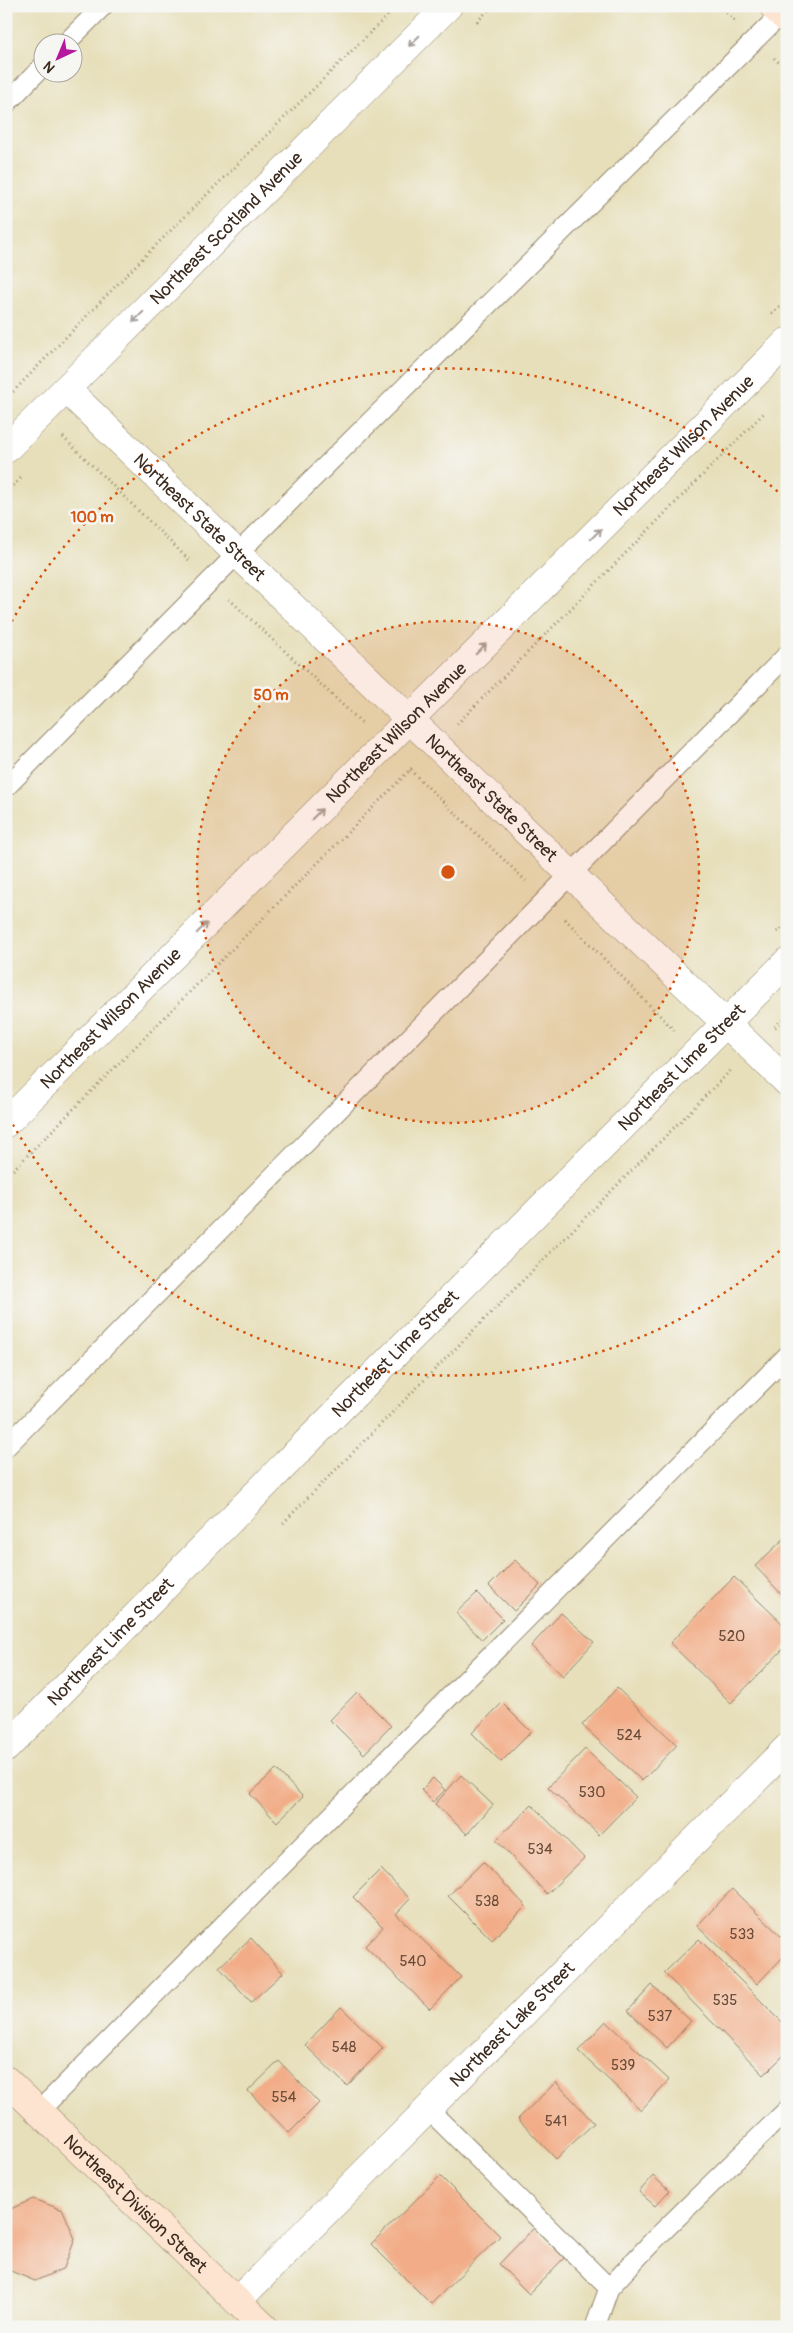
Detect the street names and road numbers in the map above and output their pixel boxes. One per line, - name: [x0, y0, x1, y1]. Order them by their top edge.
- street label: Northeast Scotland Avenue: [145, 146, 308, 310]
- street label: Northeast Wilson Avenue: [608, 370, 759, 521]
- street label: Northeast State Street: [128, 448, 271, 587]
- street label: Northeast Wilson Avenue: [321, 657, 472, 808]
- street label: Northeast State Street: [420, 729, 563, 867]
- street label: Northeast Wilson Avenue: [35, 943, 186, 1094]
- street label: Northeast Lime Street: [613, 998, 751, 1136]
- street label: Northeast Lime Street: [327, 1285, 464, 1422]
- street label: Northeast Lime Street: [42, 1572, 179, 1711]
- street label: Northeast Lake Street: [445, 1956, 580, 2092]
- street label: Northeast Division Street: [59, 2130, 213, 2278]

